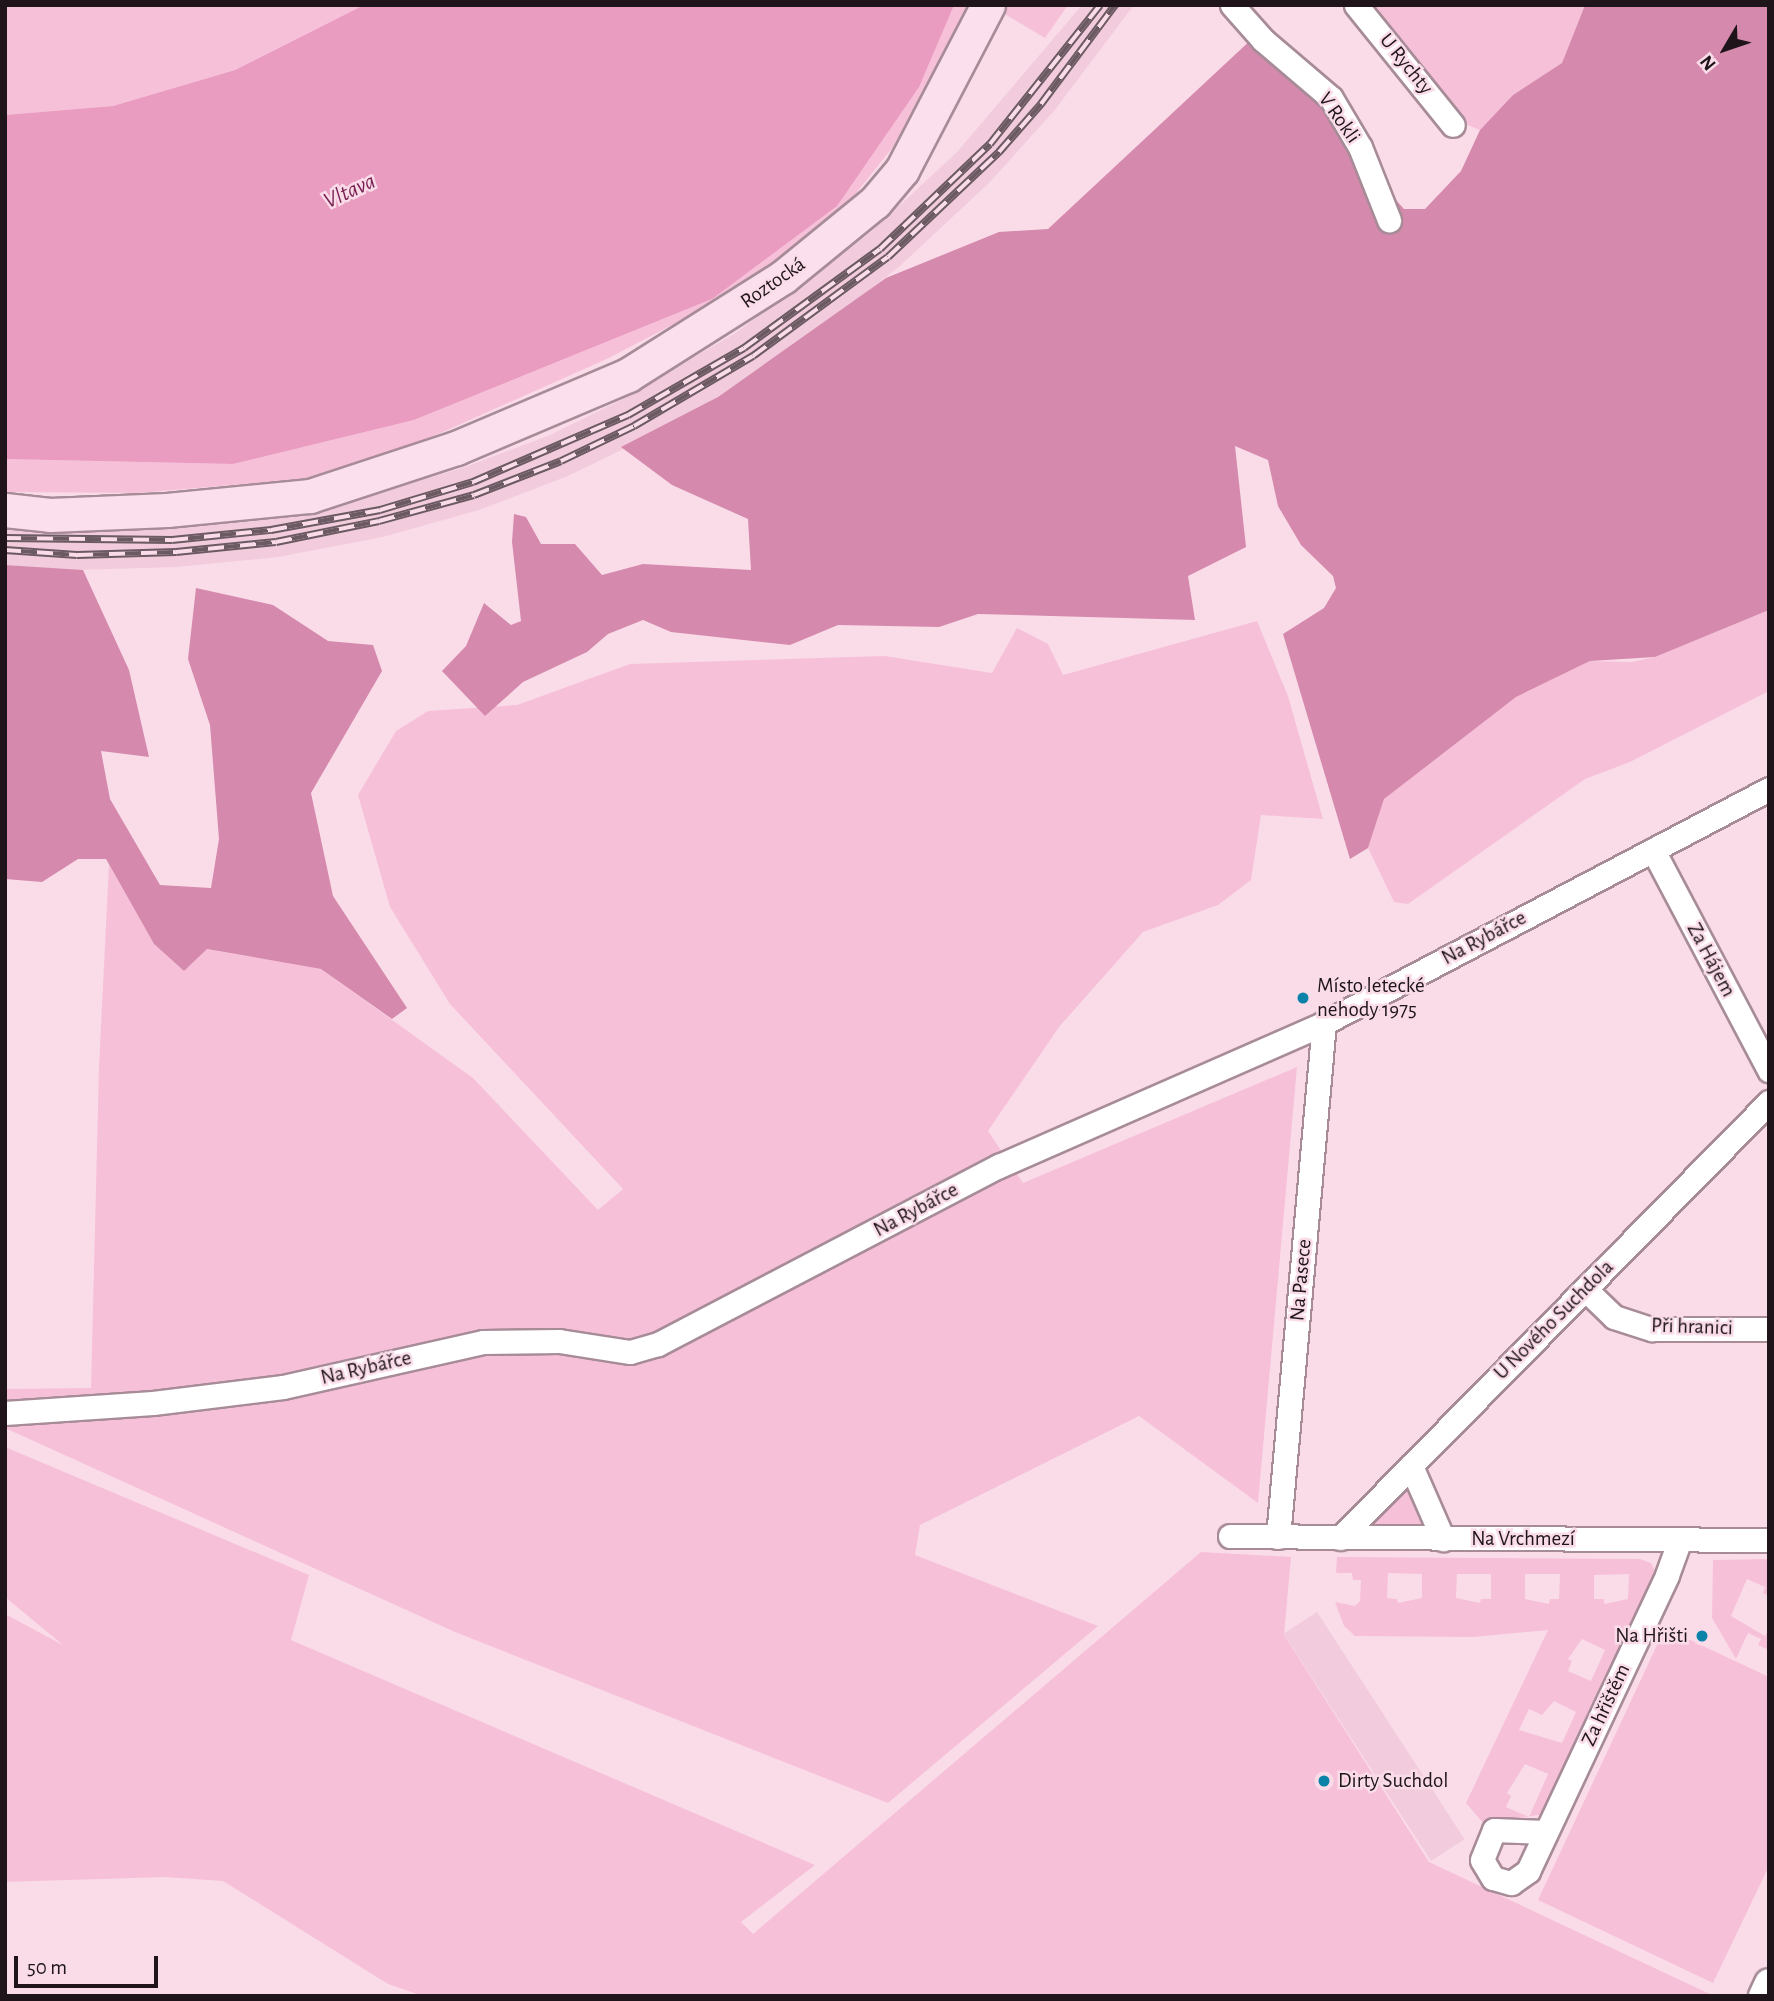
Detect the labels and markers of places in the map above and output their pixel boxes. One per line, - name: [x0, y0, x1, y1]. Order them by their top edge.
- place label: Místo letecké nehody 1975: [1317, 973, 1425, 1023]
- marker: Místo letecké nehody 1975: [1295, 990, 1311, 1006]
- place label: Na Hřišti: [1615, 1623, 1688, 1649]
- marker: Na Hřišti: [1694, 1628, 1710, 1644]
- place label: Dirty Suchdol: [1338, 1768, 1449, 1794]
- marker: Dirty Suchdol: [1316, 1773, 1332, 1789]

